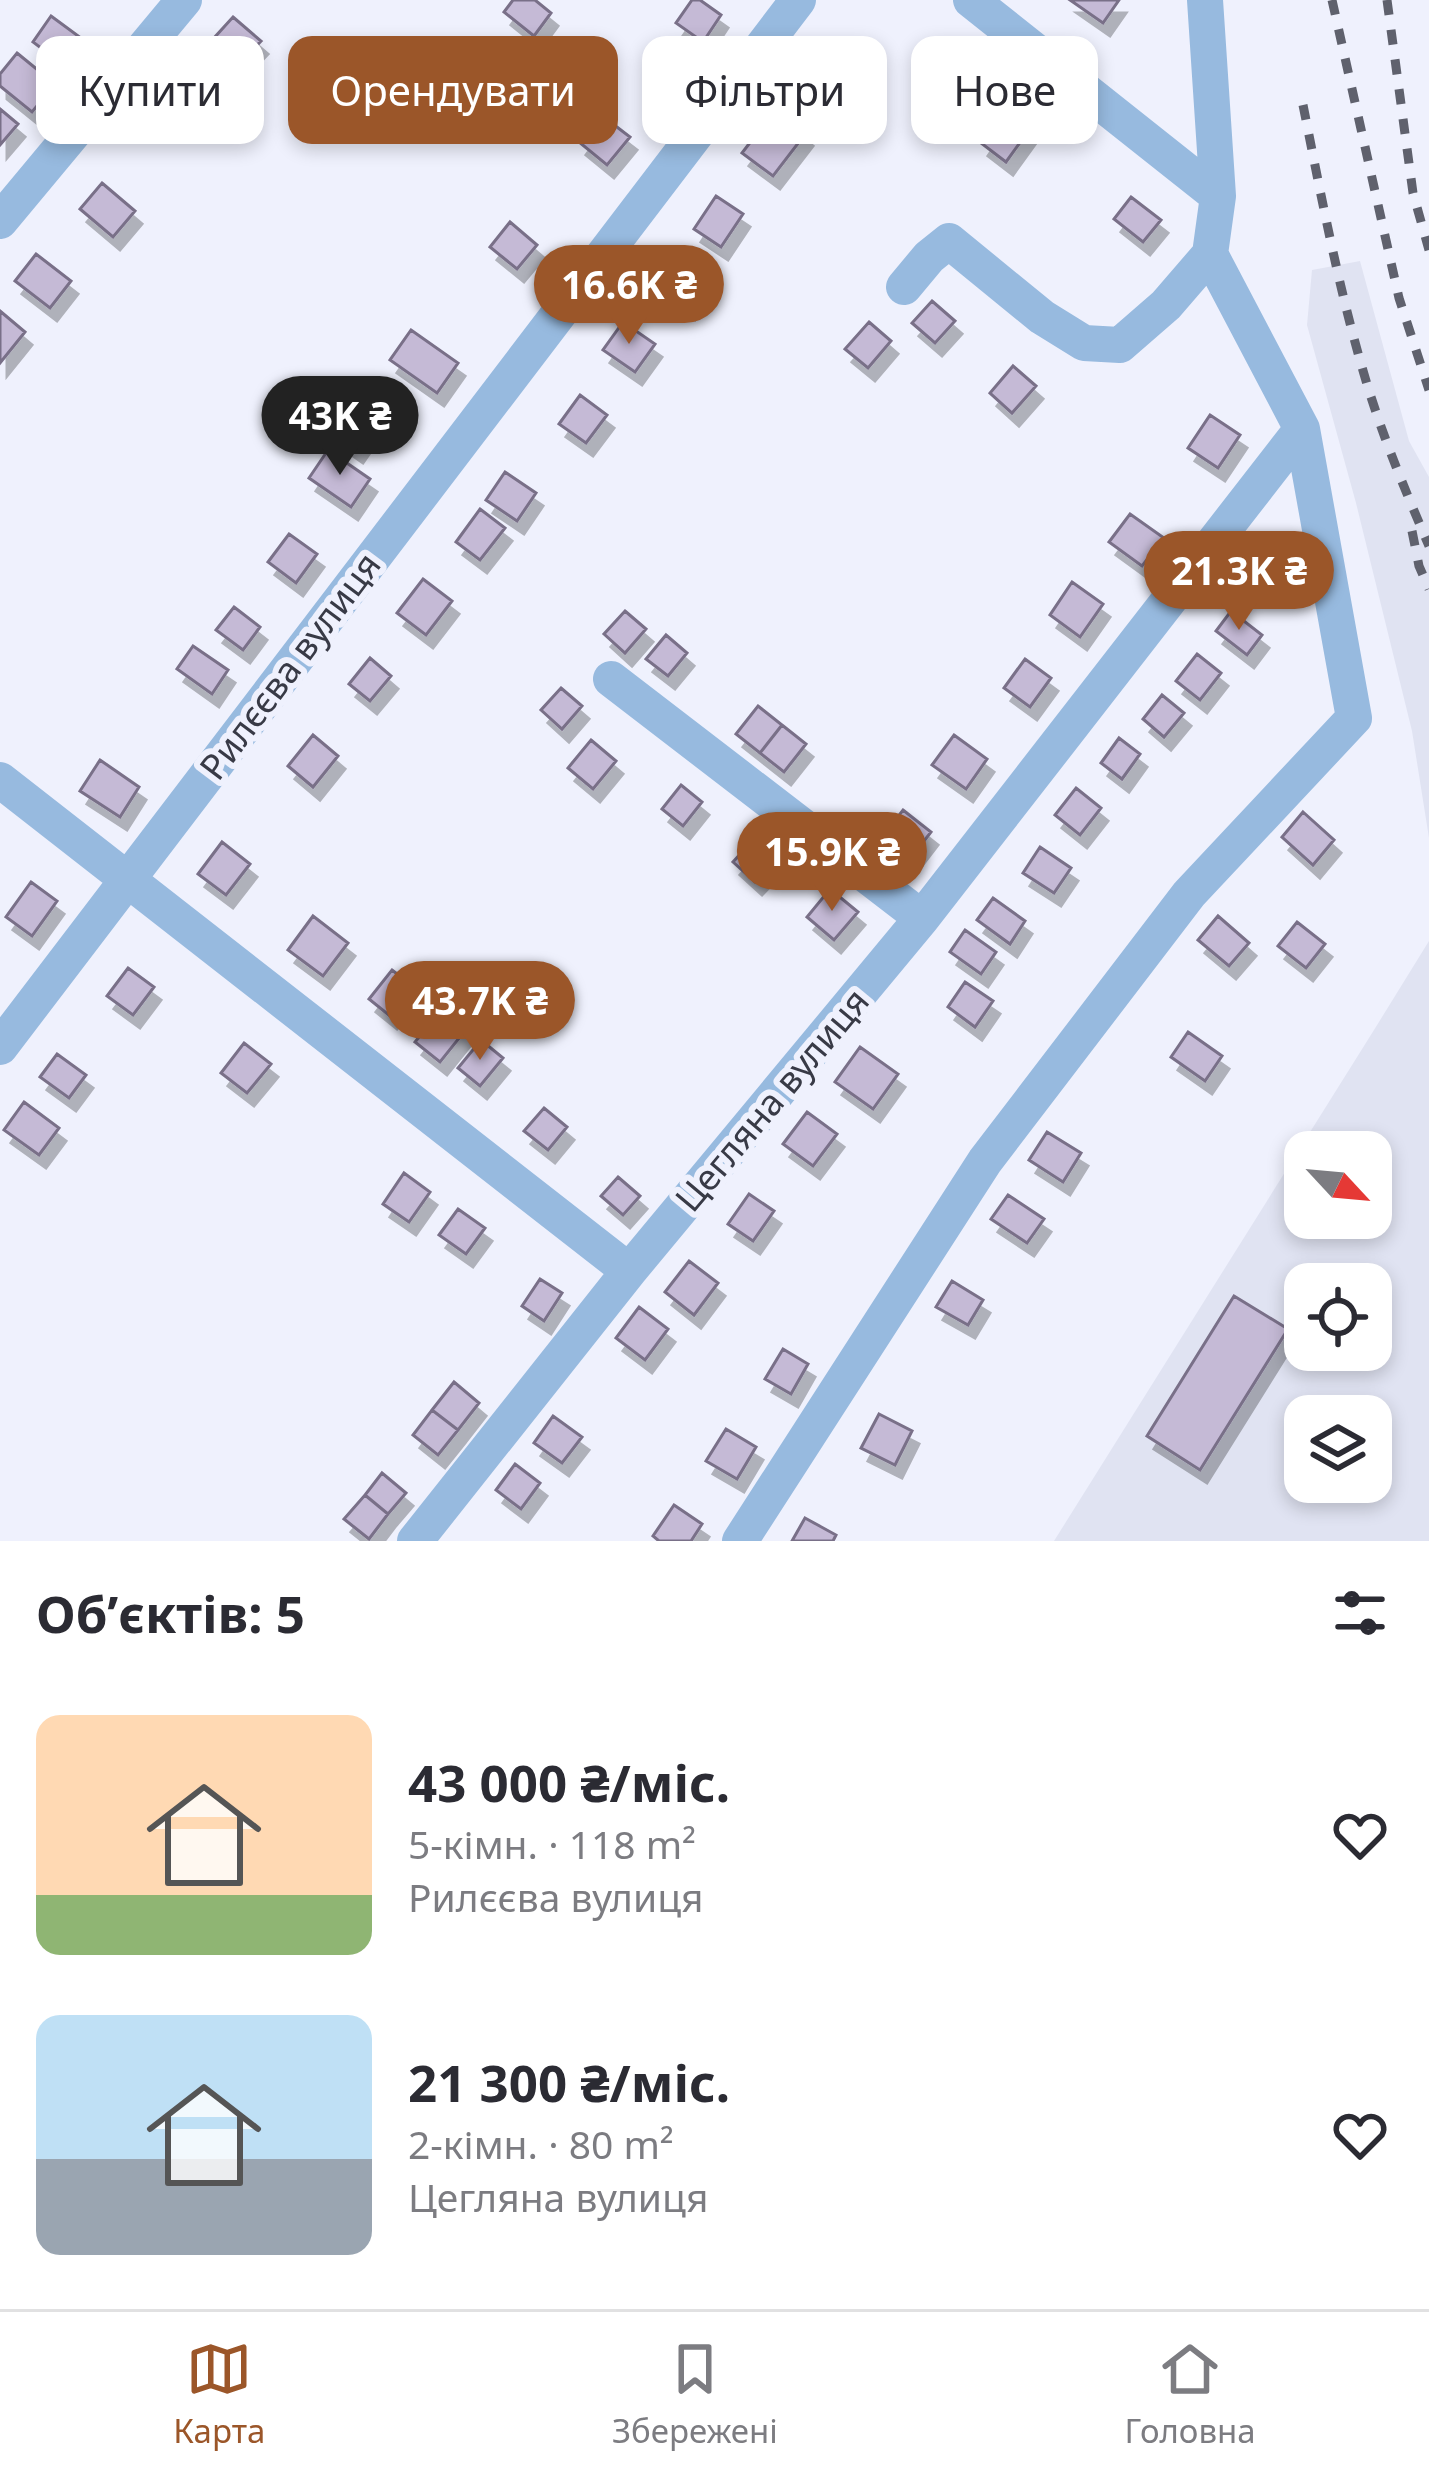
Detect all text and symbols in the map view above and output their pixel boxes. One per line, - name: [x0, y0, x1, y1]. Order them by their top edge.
- chip: Купити: [36, 36, 264, 144]
- chip: Орендувати: [288, 36, 618, 144]
- chip: Фільтри: [642, 36, 887, 144]
- chip: Нове: [911, 36, 1098, 144]
- pin: 16.6K ₴: [518, 245, 740, 347]
- text: 16.6K ₴: [561, 257, 697, 310]
- pin: 43K ₴: [256, 376, 424, 478]
- text: 43K ₴: [289, 388, 391, 441]
- pin: 21.3K ₴: [1128, 531, 1350, 633]
- street label: Рилєєва вулиця: [188, 542, 391, 789]
- text: 21.3K ₴: [1171, 543, 1307, 596]
- pin: 15.9K ₴: [721, 812, 943, 914]
- text: 15.9K ₴: [764, 824, 900, 877]
- pin: 43.7K ₴: [369, 961, 591, 1063]
- text: 43.7K ₴: [412, 973, 548, 1026]
- street label: Цегляна вулиця: [664, 978, 880, 1222]
- north arrow: [1284, 1131, 1392, 1239]
- map controls: [1284, 1131, 1392, 1503]
- button: locate: [1284, 1263, 1392, 1371]
- button: layers: [1284, 1395, 1392, 1503]
- text: Об’єктів: 5: [36, 1578, 305, 1648]
- icon: filters: [1327, 1580, 1393, 1646]
- text: 43 000 ₴/міс.: [408, 1747, 730, 1817]
- icon: home: [132, 1763, 276, 1907]
- icon: heart: [1327, 1802, 1393, 1868]
- text: 5-кімн. · 118 m²: [408, 1817, 696, 1870]
- text: Рилєєва вулиця: [408, 1870, 704, 1923]
- text: 21 300 ₴/міс.: [408, 2047, 730, 2117]
- icon: home: [132, 2063, 276, 2207]
- icon: heart: [1327, 2102, 1393, 2168]
- text: 2-кімн. · 80 m²: [408, 2117, 674, 2170]
- text: Цегляна вулиця: [408, 2170, 708, 2223]
- tab: Карта: [173, 2336, 265, 2453]
- tab: Збережені: [612, 2336, 778, 2453]
- tab: Головна: [1124, 2336, 1256, 2453]

